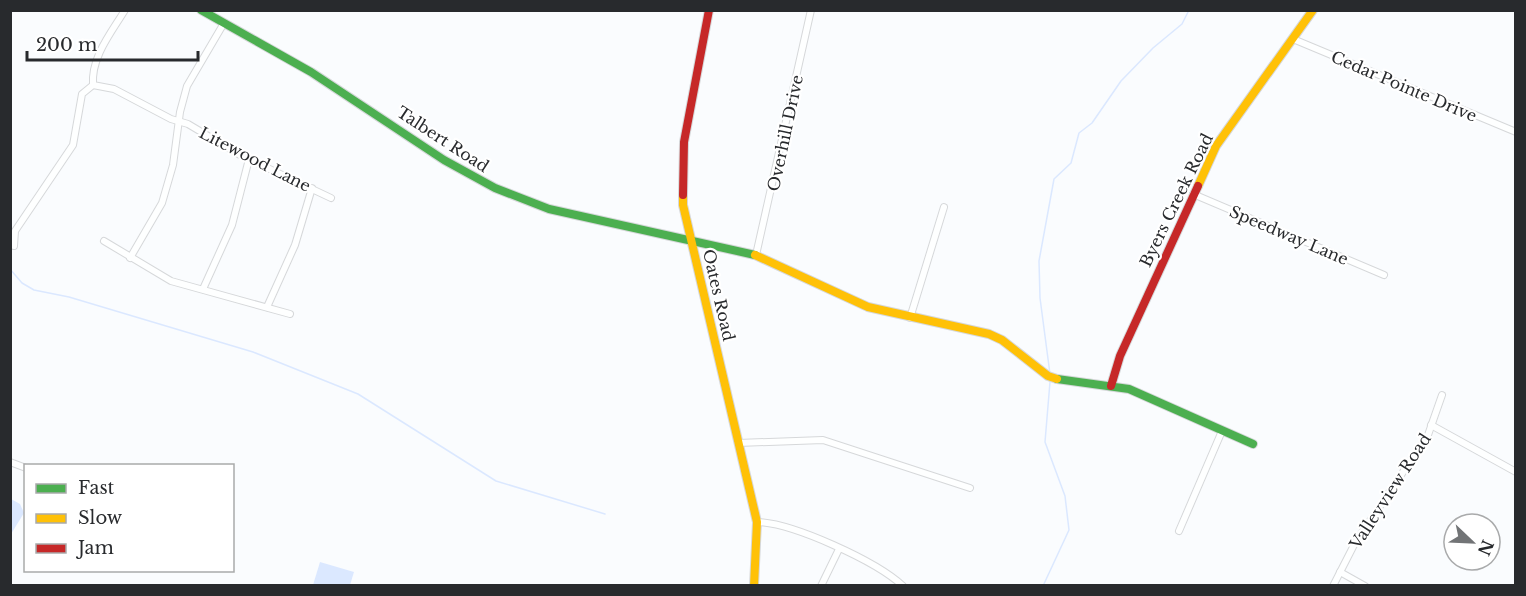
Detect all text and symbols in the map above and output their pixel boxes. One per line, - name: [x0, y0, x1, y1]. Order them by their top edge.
- scale bar: [27, 24, 198, 62]
- text: 200 m: [36, 34, 97, 56]
- street label: Cedar Pointe Drive: [1328, 46, 1480, 126]
- street label: Overhill Drive: [763, 73, 807, 193]
- street label: Talbert Road: [393, 102, 493, 176]
- street label: Litewood Lane: [196, 122, 314, 196]
- street label: Byers Creek Road: [1135, 130, 1217, 270]
- street label: Speedway Lane: [1227, 201, 1351, 269]
- street label: Oates Road: [699, 247, 739, 343]
- street label: Valleyview Road: [1345, 429, 1435, 553]
- legend: [24, 464, 234, 572]
- text: Fast: [78, 477, 115, 499]
- text: Slow: [78, 507, 123, 529]
- north arrow: [1442, 512, 1502, 572]
- text: Jam: [76, 537, 114, 559]
- text: N: [1474, 537, 1498, 559]

